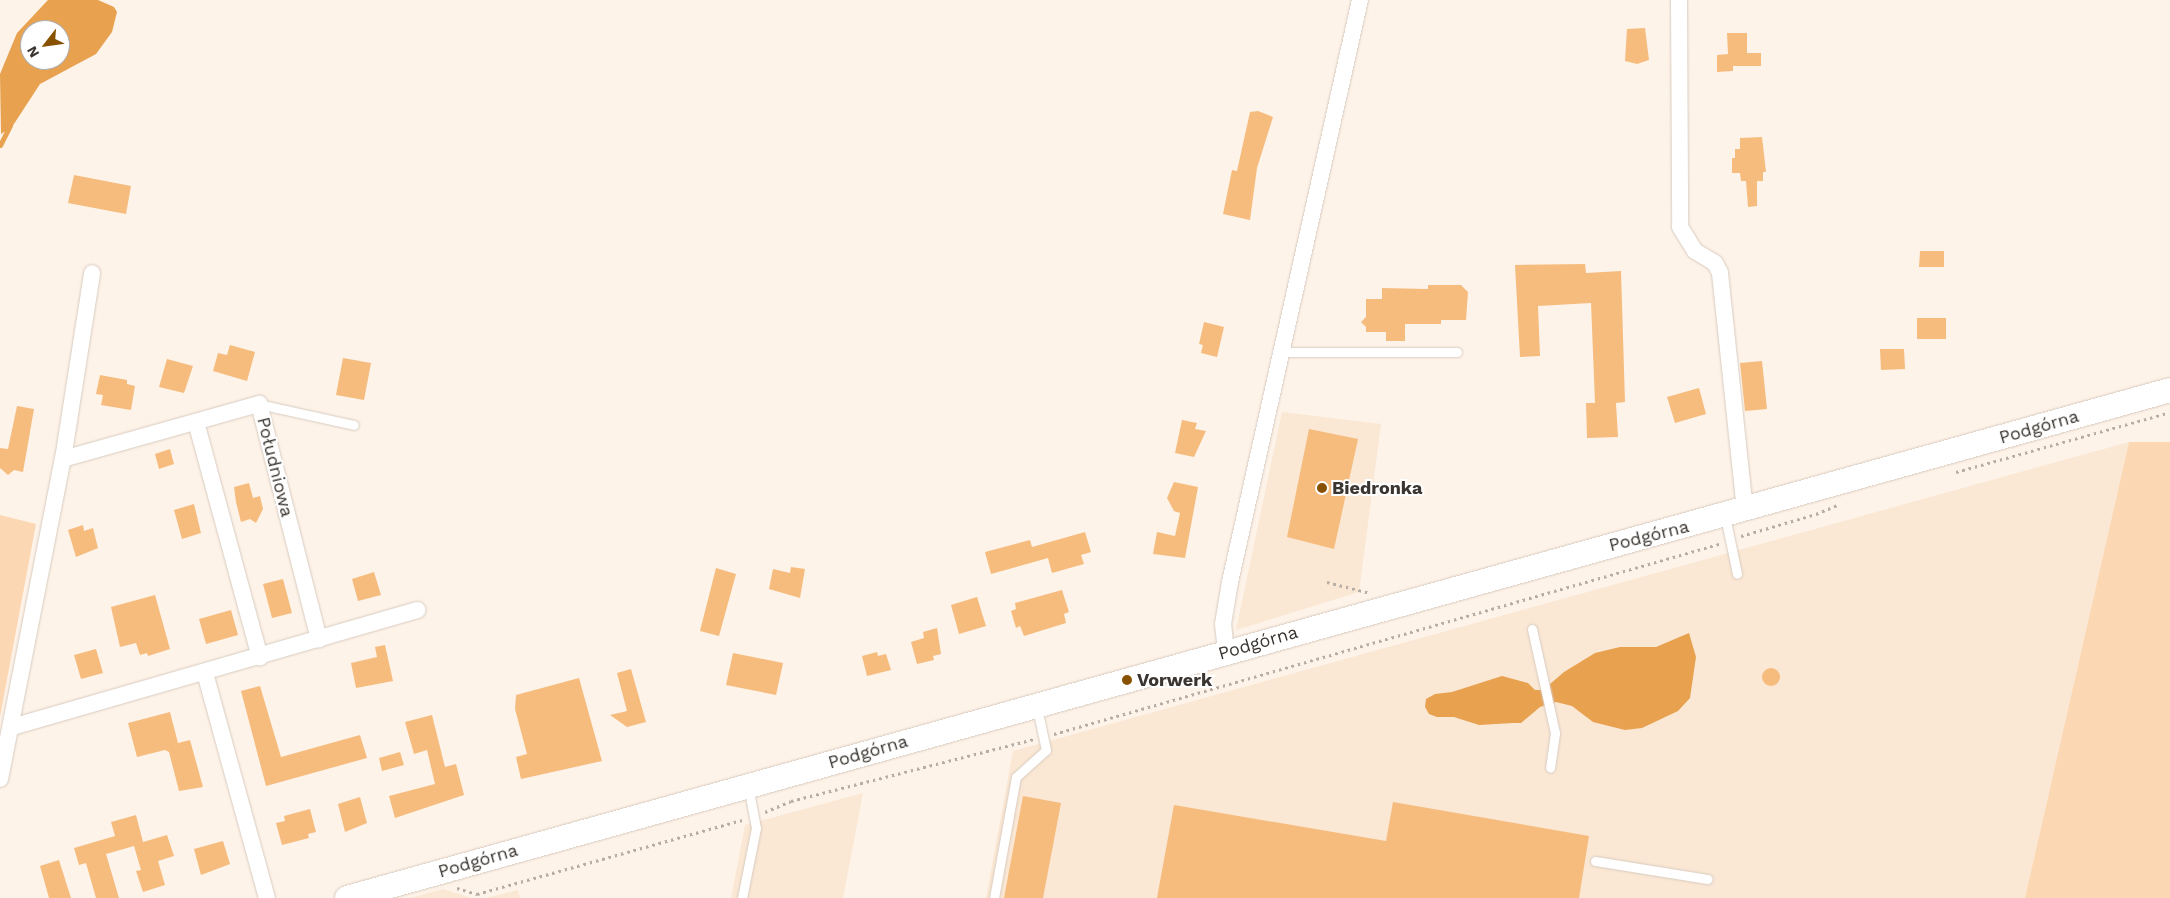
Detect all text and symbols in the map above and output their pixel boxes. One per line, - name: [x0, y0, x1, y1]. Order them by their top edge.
- north arrow: [20, 20, 70, 70]
- text: N: [23, 44, 42, 60]
- street label: Podgórna: [1997, 405, 2081, 449]
- street label: Południowa: [252, 415, 298, 519]
- place label: Biedronka: [1332, 477, 1422, 499]
- marker: Biedronka: [1316, 482, 1328, 494]
- street label: Podgórna: [1607, 516, 1691, 556]
- street label: Podgórna: [1216, 621, 1300, 665]
- place label: Vorwerk: [1137, 669, 1212, 691]
- marker: Vorwerk: [1121, 674, 1133, 686]
- street label: Podgórna: [826, 730, 910, 774]
- street label: Podgórna: [436, 839, 520, 883]

